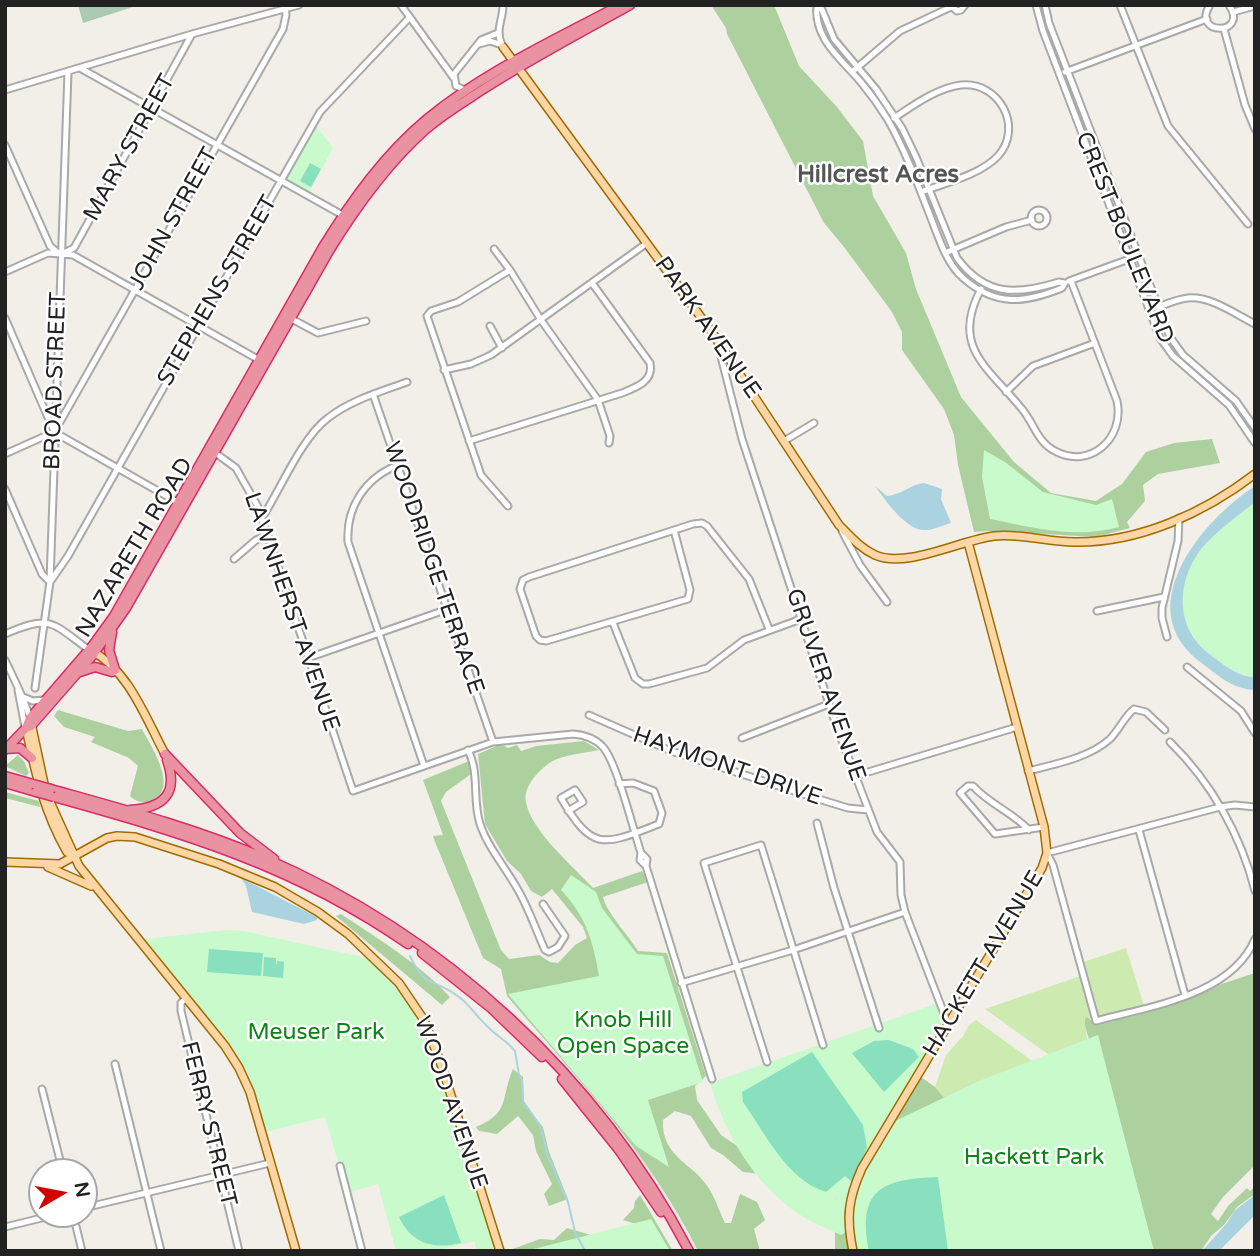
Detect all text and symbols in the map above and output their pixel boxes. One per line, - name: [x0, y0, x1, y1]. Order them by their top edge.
- street label: MARY STREET: [78, 70, 182, 226]
- street label: CREST BOULEVARD: [1069, 128, 1179, 348]
- street label: JOHN STREET: [124, 143, 224, 295]
- district label: Hillcrest Acres: [797, 162, 959, 190]
- street label: STEPHENS STREET: [152, 191, 284, 391]
- street label: PARK AVENUE: [648, 252, 766, 404]
- street label: BROAD STREET: [39, 292, 73, 470]
- street label: WOODRIDGE TERRACE: [377, 438, 489, 698]
- street label: NAZARETH ROAD: [70, 453, 200, 643]
- street label: LAWNHERST AVENUE: [237, 489, 345, 735]
- street label: GRUVER AVENUE: [779, 585, 871, 785]
- street label: HAYMONT DRIVE: [629, 722, 825, 812]
- street label: HACKETT AVENUE: [918, 866, 1050, 1062]
- park label: Knob Hill Open Space: [557, 1007, 689, 1061]
- street label: WOOD AVENUE: [407, 1013, 493, 1193]
- park label: Meuser Park: [248, 1019, 384, 1047]
- street label: FERRY STREET: [174, 1039, 242, 1209]
- park label: Hackett Park: [964, 1144, 1104, 1172]
- north arrow: [28, 1158, 98, 1228]
- text: N: [70, 1180, 94, 1199]

